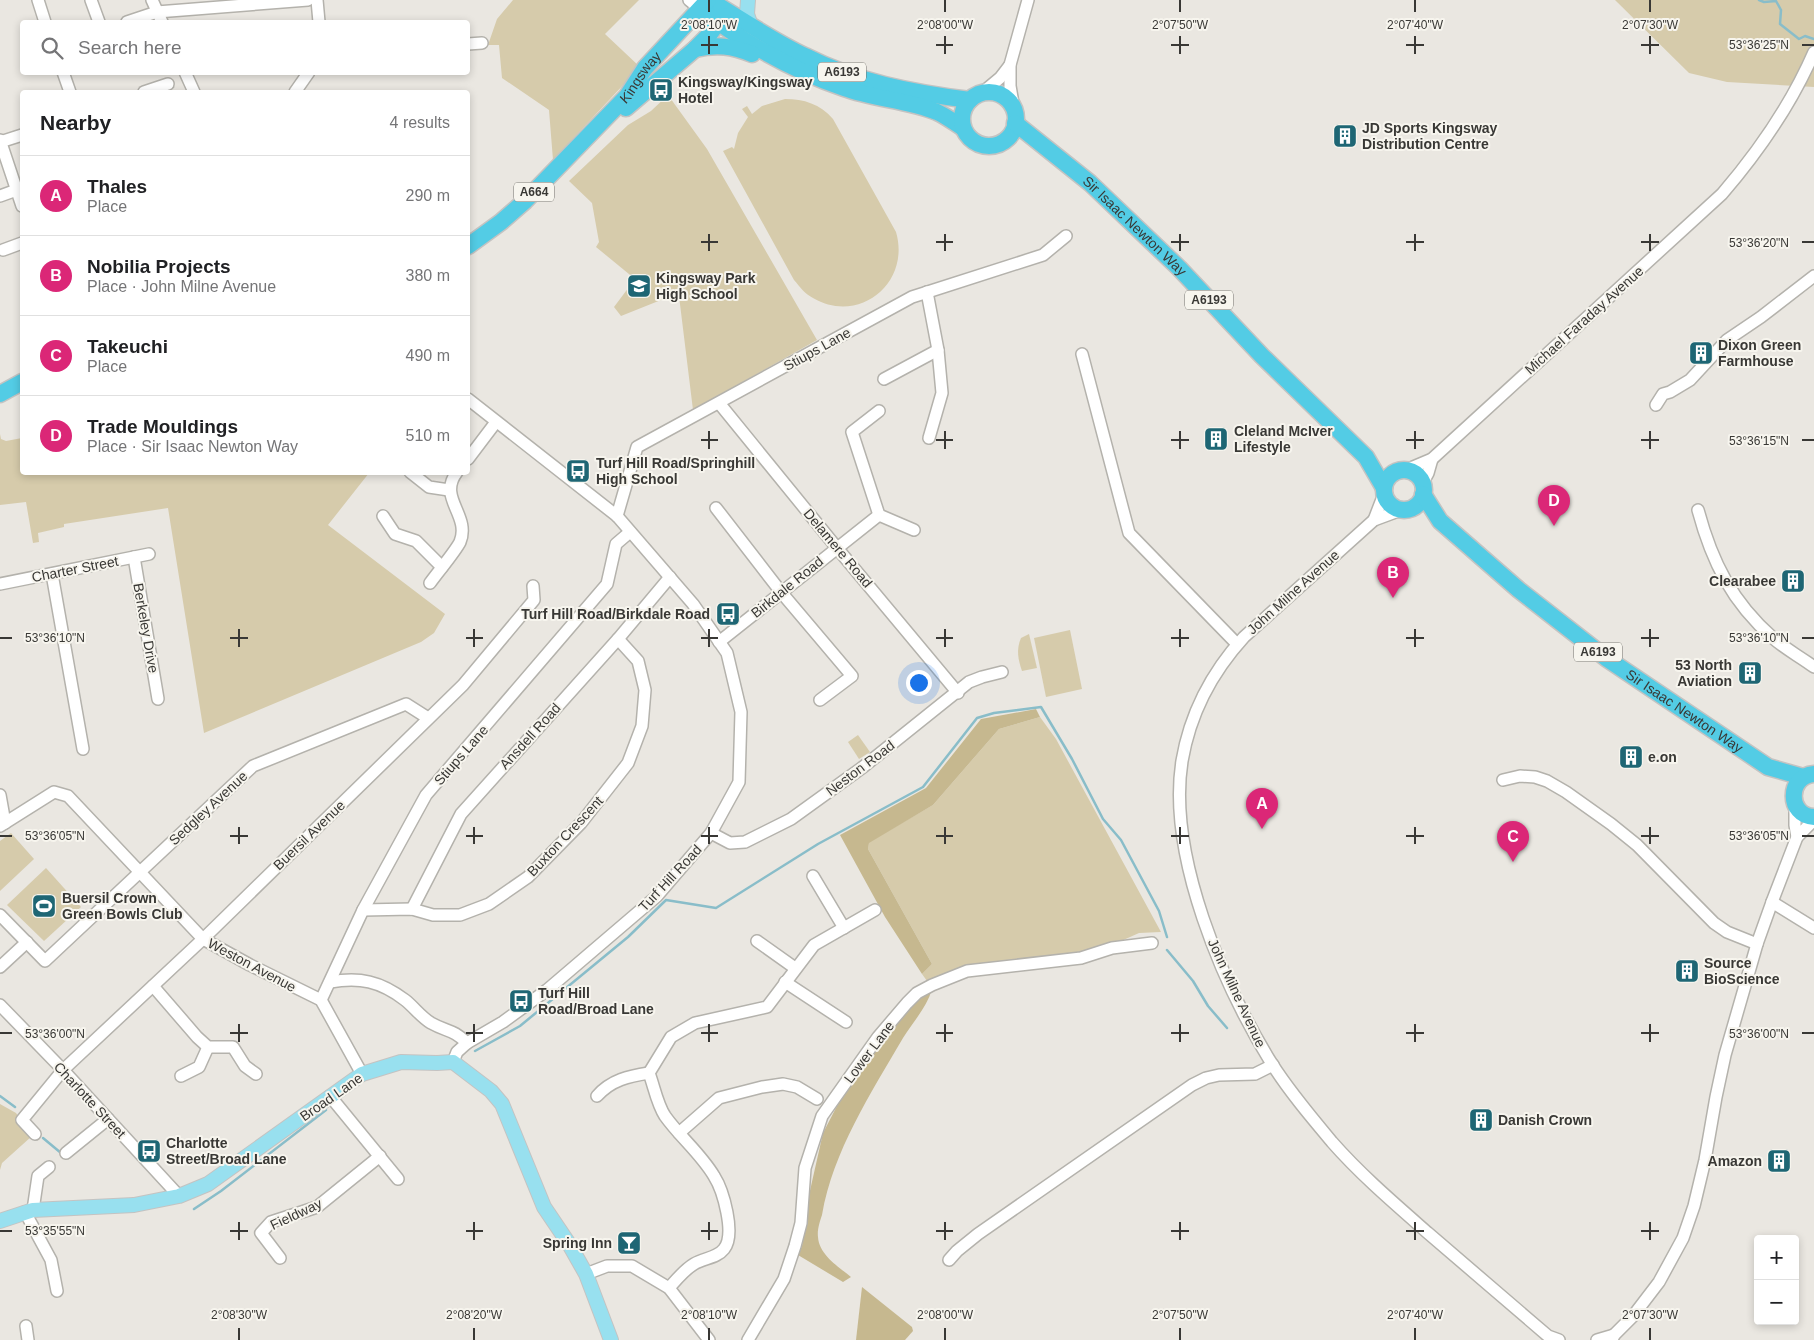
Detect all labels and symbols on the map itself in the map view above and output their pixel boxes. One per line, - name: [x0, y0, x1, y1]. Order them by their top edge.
- text: 2°08'10"W: [681, 18, 738, 32]
- text: 2°08'00"W: [917, 18, 974, 32]
- text: 2°07'50"W: [1152, 18, 1209, 32]
- text: 2°07'40"W: [1387, 18, 1444, 32]
- text: 2°07'30"W: [1622, 18, 1679, 32]
- text: 53°36'25"N: [1729, 38, 1789, 52]
- street label: Kingsway: [616, 48, 664, 107]
- road number: A6193: [818, 62, 866, 82]
- place label: Kingsway/Kingsway Hotel: [678, 74, 813, 106]
- bus stop icon: Kingsway/Kingsway Hotel: [648, 77, 674, 103]
- place label: JD Sports Kingsway Distribution Centre: [1362, 120, 1498, 152]
- building icon: JD Sports Kingsway Distribution Centre: [1332, 123, 1358, 149]
- street label: Sir Isaac Newton Way: [1080, 173, 1190, 279]
- road number: A664: [514, 182, 554, 202]
- text: 53°36'20"N: [1729, 236, 1789, 250]
- street label: Michael Faraday Avenue: [1521, 262, 1647, 377]
- place label: Kingsway Park High School: [656, 270, 756, 302]
- school or university icon: Kingsway Park High School: [626, 273, 652, 299]
- road number: A6193: [1185, 290, 1233, 310]
- street label: Stiups Lane: [781, 324, 853, 374]
- place label: Dixon Green Farmhouse: [1718, 337, 1801, 369]
- building icon: Dixon Green Farmhouse: [1688, 340, 1714, 366]
- place label: Cleland McIver Lifestyle: [1234, 423, 1333, 455]
- building icon: Cleland McIver Lifestyle: [1203, 426, 1229, 452]
- text: 53°36'15"N: [1729, 434, 1789, 448]
- place label: Turf Hill Road/Springhill High School: [596, 455, 755, 487]
- bus stop icon: Turf Hill Road/Springhill High School: [565, 458, 591, 484]
- pin: D: [1538, 485, 1570, 526]
- street label: Delamere Road: [800, 505, 876, 591]
- street label: John Milne Avenue: [1244, 546, 1342, 637]
- street label: Charter Street: [30, 553, 120, 585]
- street label: Birkdale Road: [748, 553, 826, 621]
- pin: B: [1377, 557, 1409, 598]
- building icon: Clearabee: [1780, 568, 1806, 594]
- place label: Clearabee: [1709, 573, 1776, 589]
- street label: Berkeley Drive: [130, 582, 162, 674]
- bus stop icon: Turf Hill Road/Birkdale Road: [715, 601, 741, 627]
- place label: Turf Hill Road/Birkdale Road: [521, 606, 710, 622]
- text: 53°36'10"N: [25, 631, 85, 645]
- text: 53°36'10"N: [1729, 631, 1789, 645]
- road number: A6193: [1574, 642, 1622, 662]
- place label: 53 North Aviation: [1675, 657, 1732, 689]
- building icon: 53 North Aviation: [1737, 660, 1763, 686]
- street label: Sir Isaac Newton Way: [1623, 666, 1746, 756]
- your location: [906, 670, 932, 696]
- street label: Ansdell Road: [496, 700, 564, 772]
- street label: Stiups Lane: [431, 722, 491, 788]
- street label: Neston Road: [823, 737, 897, 799]
- building icon: e.on: [1618, 744, 1644, 770]
- place label: e.on: [1648, 749, 1677, 765]
- street label: Sedgley Avenue: [166, 768, 251, 848]
- pin: A: [1246, 788, 1278, 829]
- street label: Buxton Crescent: [524, 793, 606, 879]
- street label: Buersil Avenue: [270, 797, 348, 873]
- pin: C: [1497, 821, 1529, 862]
- text: 53°36'05"N: [25, 829, 85, 843]
- text: 53°36'05"N: [1729, 829, 1789, 843]
- street label: Turf Hill Road: [635, 841, 705, 915]
- place label: Buersil Crown Green Bowls Club: [62, 890, 183, 922]
- sports icon: Buersil Crown Green Bowls Club: [31, 893, 57, 919]
- street label: Weston Avenue: [205, 935, 299, 995]
- street label: John Milne Avenue: [1205, 936, 1269, 1050]
- place label: Source BioScience: [1704, 955, 1780, 987]
- building icon: Source BioScience: [1674, 958, 1700, 984]
- place label: Turf Hill Road/Broad Lane: [538, 985, 654, 1017]
- bus stop icon: Turf Hill Road/Broad Lane: [508, 988, 534, 1014]
- street label: Lower Lane: [841, 1018, 898, 1086]
- text: 53°36'00"N: [25, 1027, 85, 1041]
- text: 53°36'00"N: [1729, 1027, 1789, 1041]
- street label: Charlotte Street: [51, 1059, 129, 1141]
- street label: Broad Lane: [297, 1070, 365, 1124]
- building icon: Danish Crown: [1468, 1107, 1494, 1133]
- place label: Danish Crown: [1498, 1112, 1592, 1128]
- place label: Charlotte Street/Broad Lane: [166, 1135, 287, 1167]
- bus stop icon: Charlotte Street/Broad Lane: [136, 1138, 162, 1164]
- building icon: Amazon: [1766, 1148, 1792, 1174]
- place label: Amazon: [1708, 1153, 1762, 1169]
- street label: Fieldway: [268, 1195, 324, 1233]
- text: 53°35'55"N: [25, 1224, 85, 1238]
- bar icon: Spring Inn: [616, 1230, 642, 1256]
- place label: Spring Inn: [543, 1235, 612, 1251]
- text: 2°08'30"W: [211, 1308, 268, 1322]
- text: 2°08'20"W: [446, 1308, 503, 1322]
- text: 2°08'10"W: [681, 1308, 738, 1322]
- text: 2°08'00"W: [917, 1308, 974, 1322]
- text: 2°07'50"W: [1152, 1308, 1209, 1322]
- text: 2°07'40"W: [1387, 1308, 1444, 1322]
- text: 2°07'30"W: [1622, 1308, 1679, 1322]

